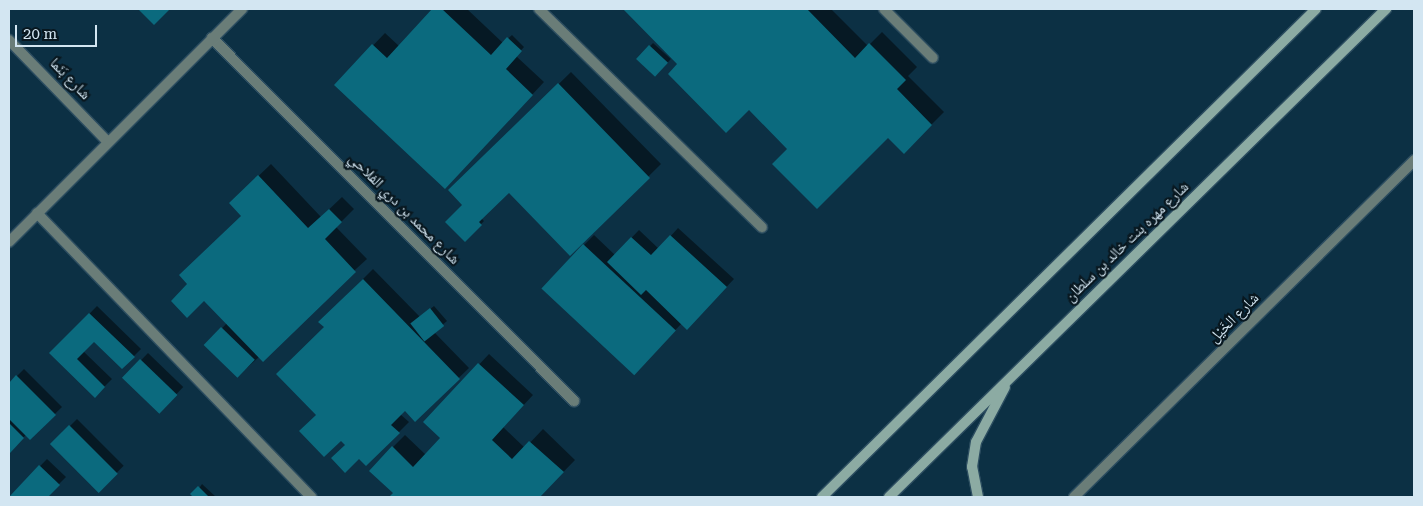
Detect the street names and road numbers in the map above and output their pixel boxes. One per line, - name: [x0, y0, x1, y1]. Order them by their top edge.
- street label: شارع بَنَما: [46, 54, 94, 104]
- street label: شارع محمد بن دري الفلاحي: [345, 150, 463, 268]
- street label: شارع مهره بنت خالد بن سلطان: [1061, 178, 1193, 306]
- street label: شارع الخَيْل: [1205, 289, 1263, 347]

